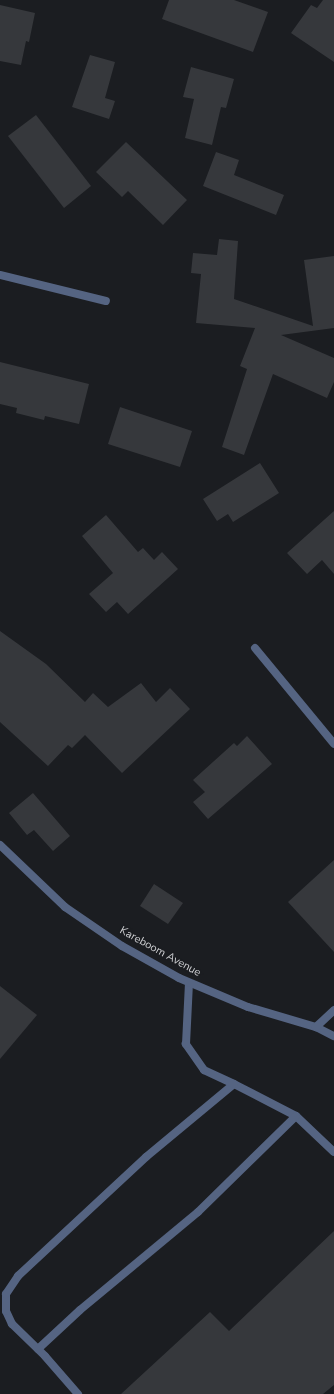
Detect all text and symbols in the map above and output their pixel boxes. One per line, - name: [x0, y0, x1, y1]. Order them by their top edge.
- street label: Kareboom Avenue: [117, 924, 203, 980]

